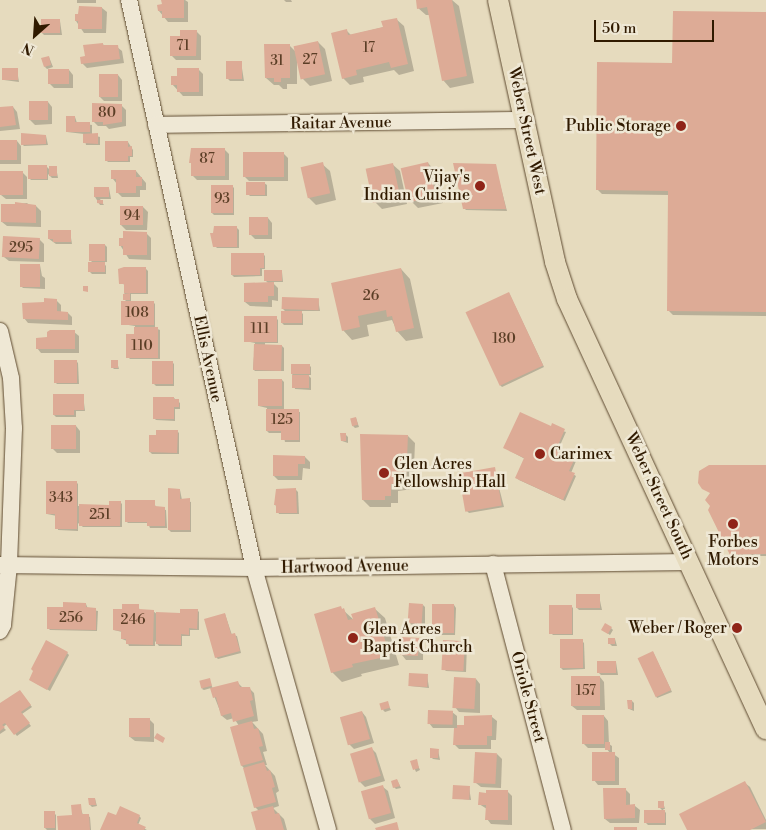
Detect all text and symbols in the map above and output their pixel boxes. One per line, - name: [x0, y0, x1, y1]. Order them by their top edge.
- north arrow: [10, 10, 60, 60]
- scale bar: [596, 10, 716, 42]
- text: 50 m: [602, 19, 636, 38]
- text: N: [20, 38, 37, 59]
- house number: 71: [176, 38, 190, 54]
- house number: 17: [363, 40, 375, 56]
- house number: 27: [303, 52, 317, 68]
- house number: 31: [270, 53, 284, 69]
- street label: Weber Street West: [504, 65, 550, 197]
- house number: 80: [98, 105, 116, 121]
- street label: Raitar Avenue: [290, 113, 392, 133]
- place label: Public Storage: [566, 116, 671, 136]
- marker: Public Storage: [675, 120, 687, 132]
- house number: 87: [199, 151, 215, 167]
- place label: Vijay's Indian Cuisine: [364, 167, 470, 205]
- marker: Vijay's Indian Cuisine: [474, 180, 486, 192]
- house number: 93: [214, 191, 230, 207]
- house number: 94: [124, 208, 140, 224]
- house number: 295: [9, 240, 33, 256]
- house number: 26: [363, 288, 379, 304]
- house number: 108: [125, 305, 149, 321]
- street label: Ellis Avenue: [189, 314, 227, 404]
- house number: 111: [251, 321, 269, 337]
- house number: 180: [492, 331, 516, 347]
- house number: 110: [131, 338, 153, 354]
- house number: 125: [271, 412, 293, 428]
- street label: Weber Street South: [621, 429, 697, 563]
- place label: Carimex: [550, 444, 612, 464]
- marker: Carimex: [534, 448, 546, 460]
- place label: Glen Acres Fellowship Hall: [394, 454, 506, 492]
- marker: Glen Acres Fellowship Hall: [378, 467, 390, 479]
- house number: 343: [49, 490, 73, 506]
- house number: 251: [89, 507, 111, 523]
- marker: Forbes Motors: [727, 518, 739, 530]
- place label: Forbes Motors: [707, 532, 759, 570]
- street label: Hartwood Avenue: [281, 556, 409, 578]
- house number: 256: [59, 610, 83, 626]
- house number: 246: [121, 612, 145, 628]
- place label: Weber / Roger: [629, 618, 727, 638]
- place label: Glen Acres Baptist Church: [363, 619, 472, 657]
- marker: Weber / Roger: [731, 622, 743, 634]
- marker: Glen Acres Baptist Church: [347, 632, 359, 644]
- street label: Oriole Street: [507, 649, 549, 745]
- house number: 157: [576, 683, 596, 699]

